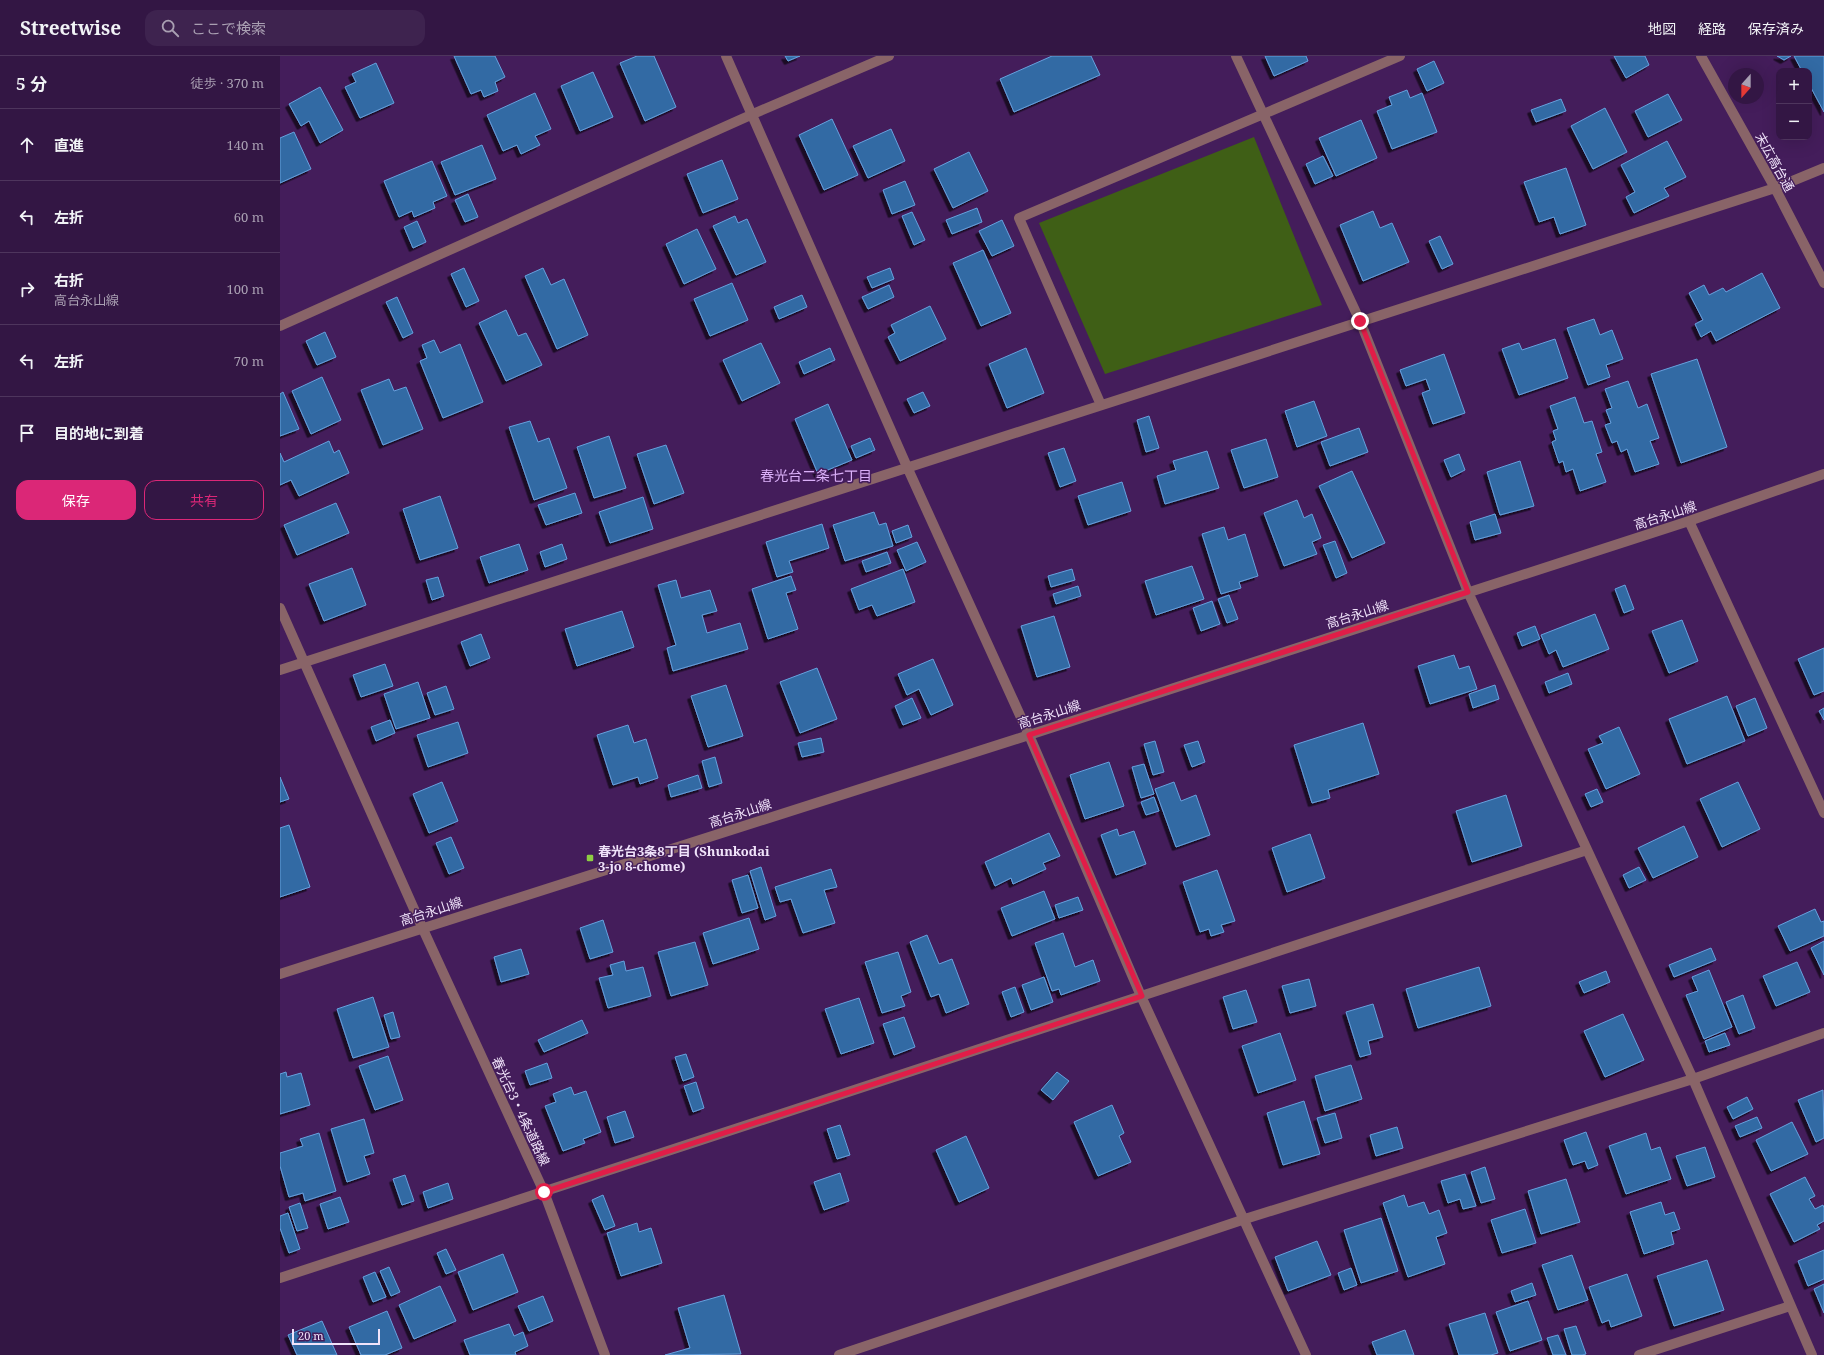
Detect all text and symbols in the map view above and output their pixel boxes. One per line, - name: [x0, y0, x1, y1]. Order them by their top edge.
- search box: [145, 10, 425, 46]
- text: Streetwise: [20, 15, 121, 41]
- icon: search: [159, 17, 181, 39]
- text: ここで検索: [191, 18, 266, 38]
- text: 地図: [1648, 19, 1676, 38]
- text: 経路: [1698, 19, 1726, 38]
- text: 保存済み: [1748, 19, 1804, 38]
- north arrow: [1728, 68, 1764, 104]
- map controls: [1776, 68, 1812, 140]
- button: +: [1776, 68, 1812, 104]
- text: 5 分: [16, 72, 47, 95]
- text: 徒歩 · 370 m: [191, 74, 264, 92]
- button: −: [1776, 104, 1812, 140]
- street label: 末広高台通: [1751, 129, 1799, 195]
- icon: ahead: [16, 134, 38, 156]
- text: 直進: [54, 135, 84, 155]
- text: 140 m: [227, 136, 264, 154]
- icon: left: [16, 206, 38, 228]
- text: 左折: [54, 207, 84, 227]
- text: 60 m: [234, 208, 264, 226]
- text: 右折: [54, 270, 84, 290]
- icon: right: [16, 278, 38, 300]
- text: 100 m: [227, 280, 264, 298]
- text: 高台永山線: [54, 291, 119, 309]
- route end: [1351, 312, 1369, 330]
- icon: left: [16, 350, 38, 372]
- text: 左折: [54, 351, 84, 371]
- text: 70 m: [234, 352, 264, 370]
- icon: arrive: [16, 422, 38, 444]
- text: 目的地に到着: [54, 423, 144, 443]
- district label: 春光台二条七丁目: [760, 466, 872, 485]
- button: 保存: [16, 480, 136, 520]
- button: 共有: [144, 480, 264, 520]
- street label: 高台永山線: [1631, 496, 1699, 534]
- street label: 高台永山線: [1323, 595, 1391, 633]
- street label: 高台永山線: [1015, 695, 1083, 733]
- street label: 高台永山線: [706, 794, 774, 832]
- place label: 春光台3条8丁目 (Shunkodai 3-jo 8-chome): [598, 842, 770, 875]
- marker: 春光台3条8丁目 (Shunkodai 3-jo 8-chome): [585, 853, 595, 863]
- street label: 高台永山線: [397, 892, 465, 930]
- street label: 春光台3・4条道路線: [488, 1053, 554, 1169]
- route start: [535, 1183, 553, 1201]
- scale bar: [292, 1327, 380, 1346]
- text: 20 m: [298, 1328, 324, 1343]

